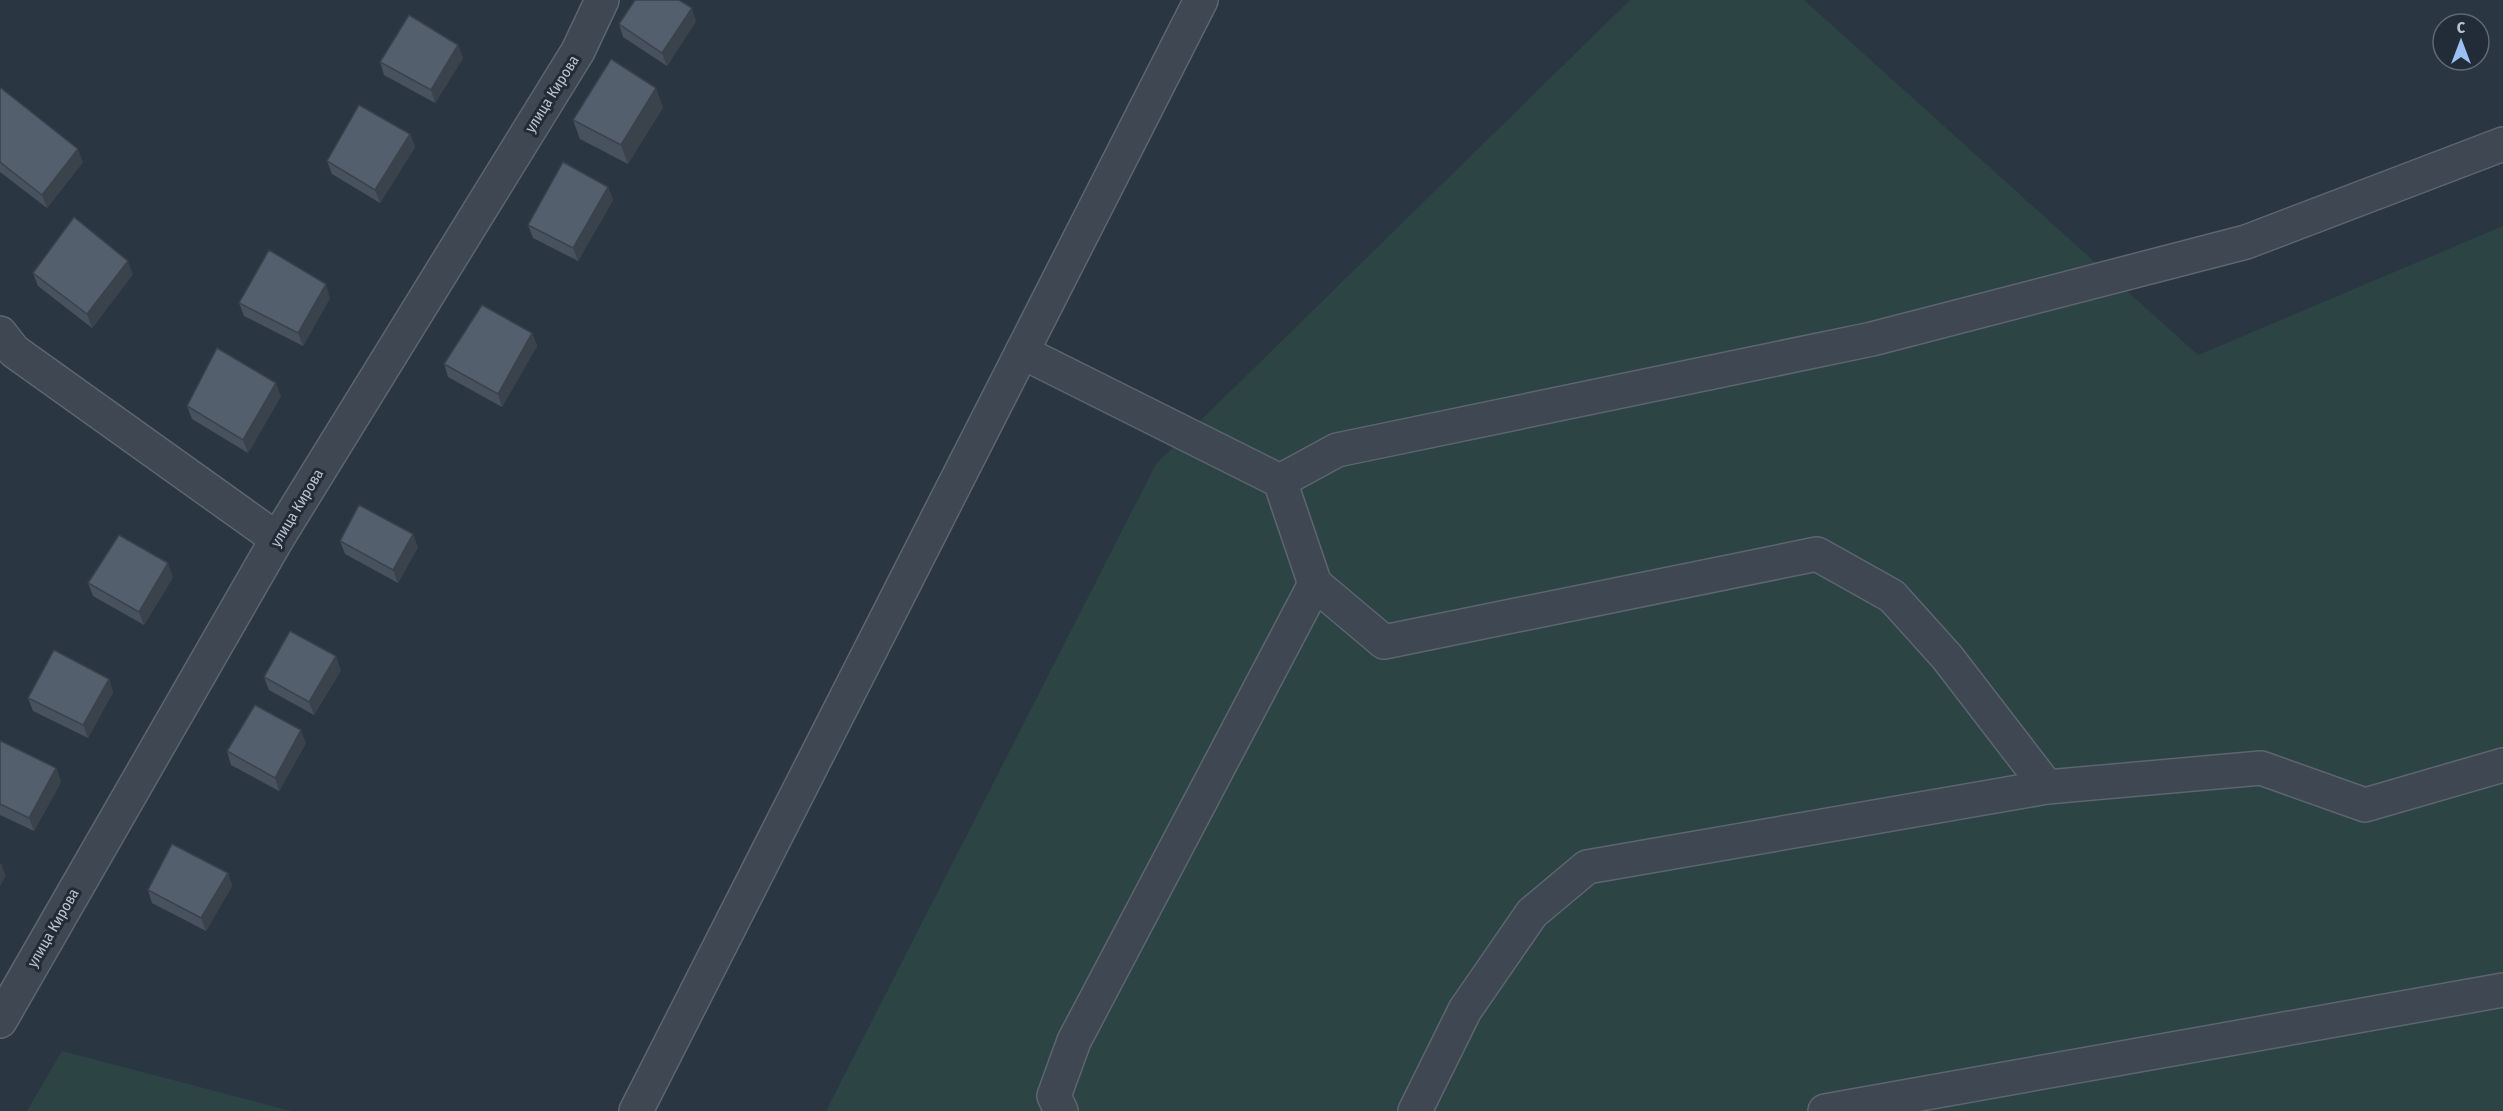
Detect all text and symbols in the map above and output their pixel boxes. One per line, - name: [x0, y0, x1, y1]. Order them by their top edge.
- north arrow: [2431, 12, 2491, 72]
- text: С: [2457, 18, 2466, 37]
- street label: улица Кирова: [521, 52, 583, 136]
- street label: улица Кирова: [267, 466, 327, 550]
- street label: улица Кирова: [23, 885, 83, 971]

